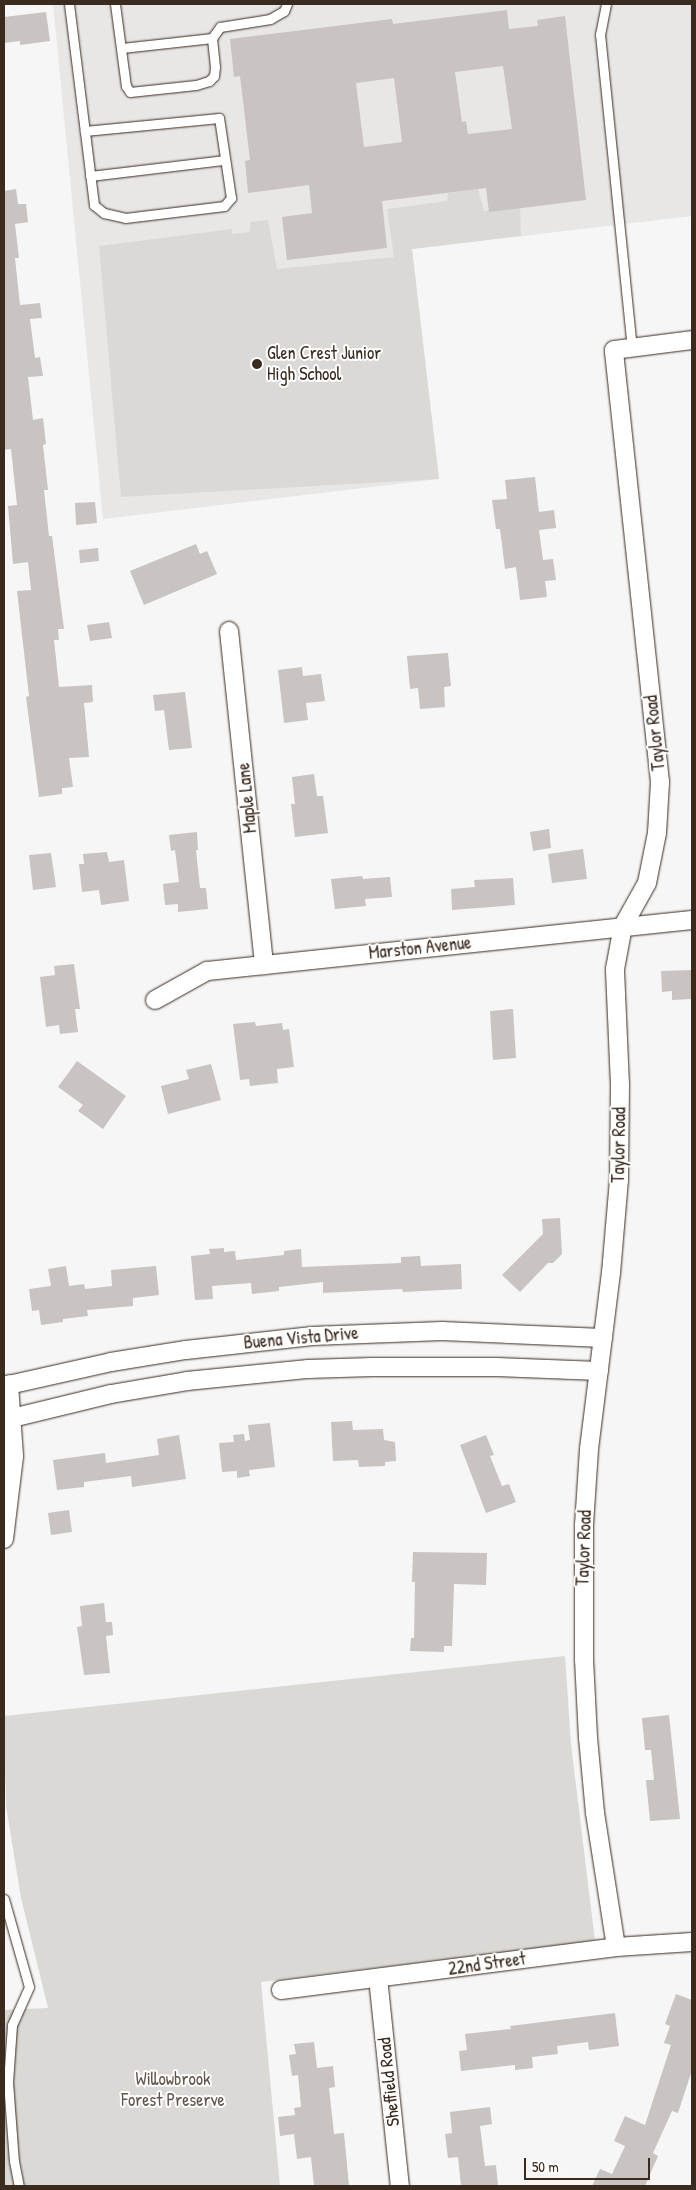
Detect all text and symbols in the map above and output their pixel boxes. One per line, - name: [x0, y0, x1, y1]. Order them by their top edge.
- place label: Glen Crest Junior High School: [267, 343, 381, 386]
- marker: Glen Crest Junior High School: [251, 358, 263, 370]
- street label: Taylor Road: [640, 694, 670, 772]
- street label: Maple Lane: [233, 762, 261, 834]
- street label: Marston Avenue: [368, 932, 472, 964]
- street label: Taylor Road: [608, 1107, 630, 1183]
- street label: Buena Vista Drive: [243, 1322, 359, 1354]
- street label: Taylor Road: [572, 1510, 596, 1586]
- street label: 22nd Street: [447, 1948, 527, 1980]
- street label: Sheffield Road: [374, 2037, 404, 2127]
- park label: Willowbrook Forest Preserve: [121, 2069, 225, 2112]
- scale bar: [526, 2148, 652, 2180]
- text: 50 m: [532, 2156, 559, 2177]

